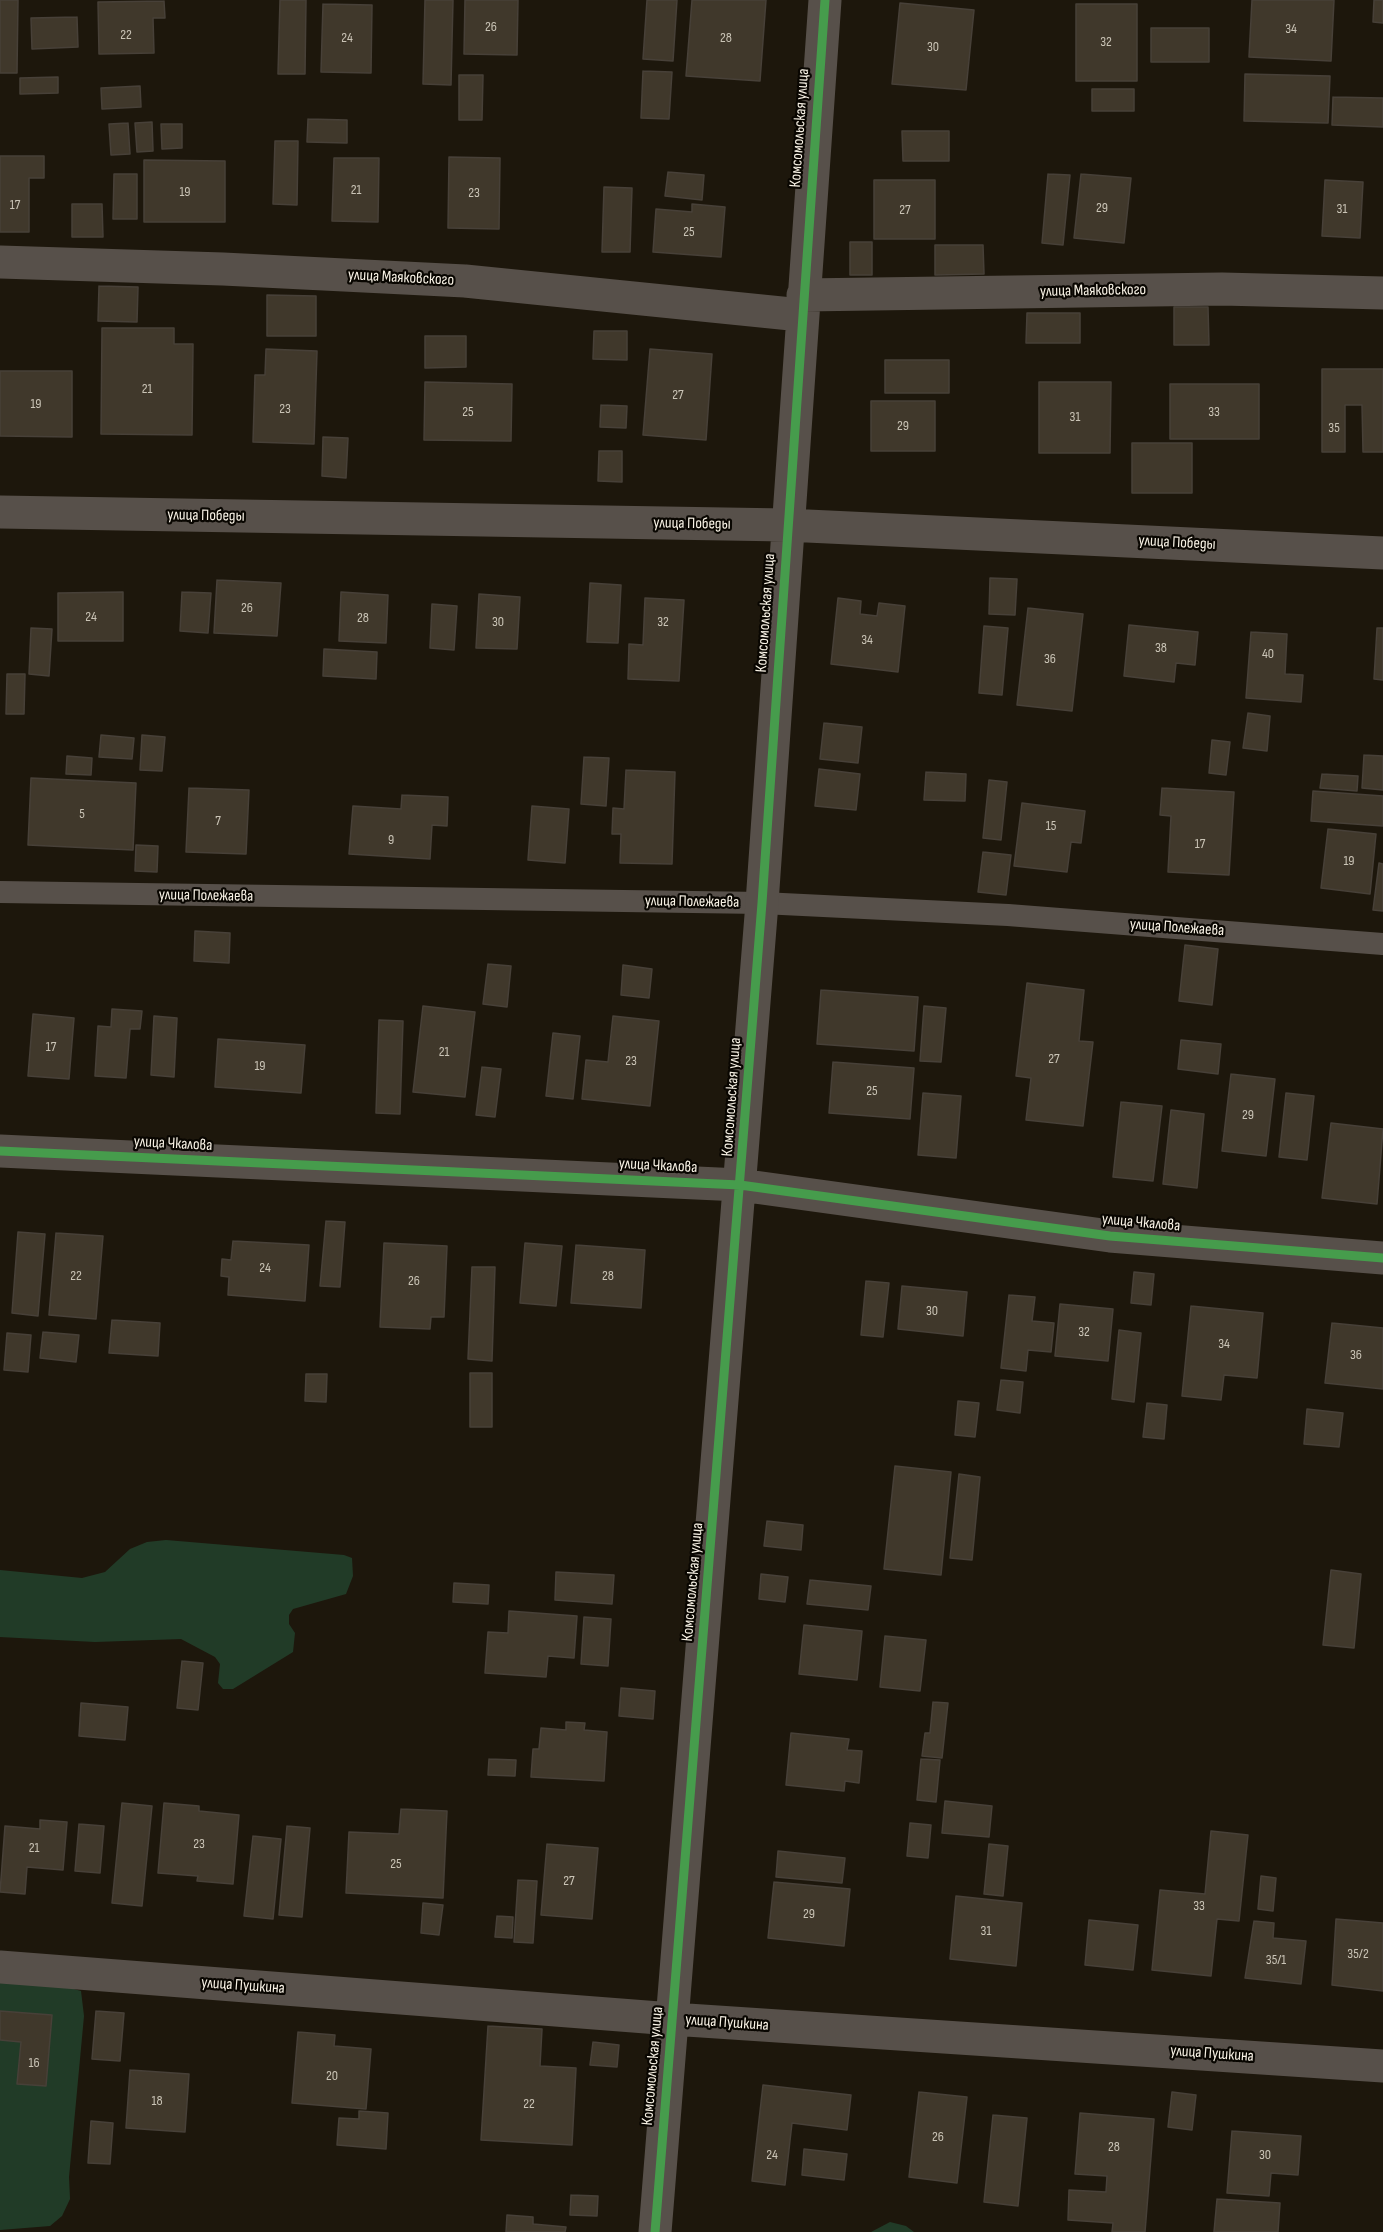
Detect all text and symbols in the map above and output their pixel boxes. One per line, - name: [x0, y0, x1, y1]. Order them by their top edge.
- house number: 26: [485, 19, 497, 35]
- house number: 34: [1285, 21, 1297, 37]
- house number: 22: [120, 27, 132, 43]
- house number: 24: [341, 30, 353, 46]
- house number: 28: [720, 30, 732, 46]
- house number: 32: [1100, 34, 1112, 50]
- house number: 30: [927, 39, 939, 55]
- street label: Комсомольская улица: [786, 68, 814, 188]
- house number: 21: [351, 182, 361, 198]
- house number: 19: [179, 184, 191, 200]
- house number: 23: [468, 185, 480, 201]
- house number: 17: [10, 197, 20, 213]
- house number: 29: [1096, 200, 1108, 216]
- house number: 31: [1337, 201, 1347, 217]
- house number: 27: [899, 202, 911, 218]
- house number: 25: [683, 224, 695, 240]
- street label: улица Маяковского: [347, 266, 455, 290]
- street label: улица Маяковского: [1040, 280, 1146, 302]
- house number: 21: [142, 381, 152, 397]
- house number: 27: [672, 387, 684, 403]
- house number: 19: [30, 396, 42, 412]
- house number: 23: [279, 401, 291, 417]
- house number: 25: [462, 404, 474, 420]
- house number: 33: [1208, 404, 1220, 420]
- house number: 31: [1070, 409, 1080, 425]
- house number: 29: [897, 418, 909, 434]
- house number: 35: [1328, 420, 1340, 436]
- street label: улица Победы: [167, 506, 245, 526]
- street label: улица Победы: [653, 514, 731, 534]
- street label: улица Победы: [1138, 531, 1216, 555]
- street label: Комсомольская улица: [752, 553, 780, 673]
- house number: 26: [241, 600, 253, 616]
- house number: 24: [85, 609, 97, 625]
- house number: 28: [357, 610, 369, 626]
- house number: 30: [492, 614, 504, 630]
- house number: 32: [657, 614, 669, 630]
- house number: 34: [861, 632, 873, 648]
- house number: 38: [1155, 640, 1167, 656]
- house number: 40: [1262, 646, 1274, 662]
- house number: 36: [1044, 651, 1056, 667]
- house number: 5: [79, 806, 85, 822]
- house number: 7: [215, 813, 221, 829]
- house number: 15: [1046, 818, 1056, 834]
- house number: 9: [388, 832, 394, 848]
- house number: 17: [1195, 836, 1205, 852]
- house number: 19: [1343, 853, 1355, 869]
- street label: улица Полежаева: [159, 886, 253, 906]
- street label: улица Полежаева: [645, 892, 739, 912]
- street label: улица Полежаева: [1129, 915, 1225, 941]
- street label: Комсомольская улица: [718, 1037, 746, 1157]
- house number: 17: [46, 1039, 56, 1055]
- house number: 21: [439, 1044, 449, 1060]
- house number: 27: [1048, 1051, 1060, 1067]
- house number: 23: [625, 1053, 637, 1069]
- house number: 19: [254, 1058, 266, 1074]
- house number: 25: [866, 1083, 878, 1099]
- house number: 29: [1242, 1107, 1254, 1123]
- street label: улица Чкалова: [133, 1132, 213, 1156]
- street label: улица Чкалова: [618, 1154, 698, 1178]
- street label: улица Чкалова: [1101, 1210, 1181, 1236]
- house number: 24: [259, 1260, 271, 1276]
- house number: 22: [70, 1268, 82, 1284]
- house number: 28: [602, 1268, 614, 1284]
- house number: 26: [408, 1273, 420, 1289]
- house number: 30: [926, 1303, 938, 1319]
- house number: 32: [1078, 1324, 1090, 1340]
- house number: 34: [1218, 1336, 1230, 1352]
- house number: 36: [1350, 1347, 1362, 1363]
- street label: Комсомольская улица: [678, 1522, 708, 1642]
- house number: 23: [193, 1836, 205, 1852]
- house number: 21: [29, 1840, 39, 1856]
- house number: 25: [390, 1856, 402, 1872]
- house number: 27: [563, 1873, 575, 1889]
- house number: 33: [1193, 1898, 1205, 1914]
- house number: 29: [803, 1906, 815, 1922]
- house number: 31: [981, 1923, 991, 1939]
- house number: 35/2: [1347, 1946, 1369, 1962]
- house number: 35/1: [1266, 1952, 1286, 1968]
- street label: улица Пушкина: [201, 1974, 285, 1998]
- street label: Комсомольская улица: [638, 2006, 668, 2126]
- street label: улица Пушкина: [685, 2011, 769, 2035]
- street label: улица Пушкина: [1170, 2042, 1254, 2066]
- house number: 16: [28, 2055, 40, 2071]
- house number: 20: [326, 2068, 338, 2084]
- house number: 18: [151, 2093, 163, 2109]
- house number: 22: [523, 2096, 535, 2112]
- house number: 26: [932, 2129, 944, 2145]
- house number: 28: [1108, 2139, 1120, 2155]
- house number: 24: [766, 2147, 778, 2163]
- house number: 30: [1259, 2147, 1271, 2163]

